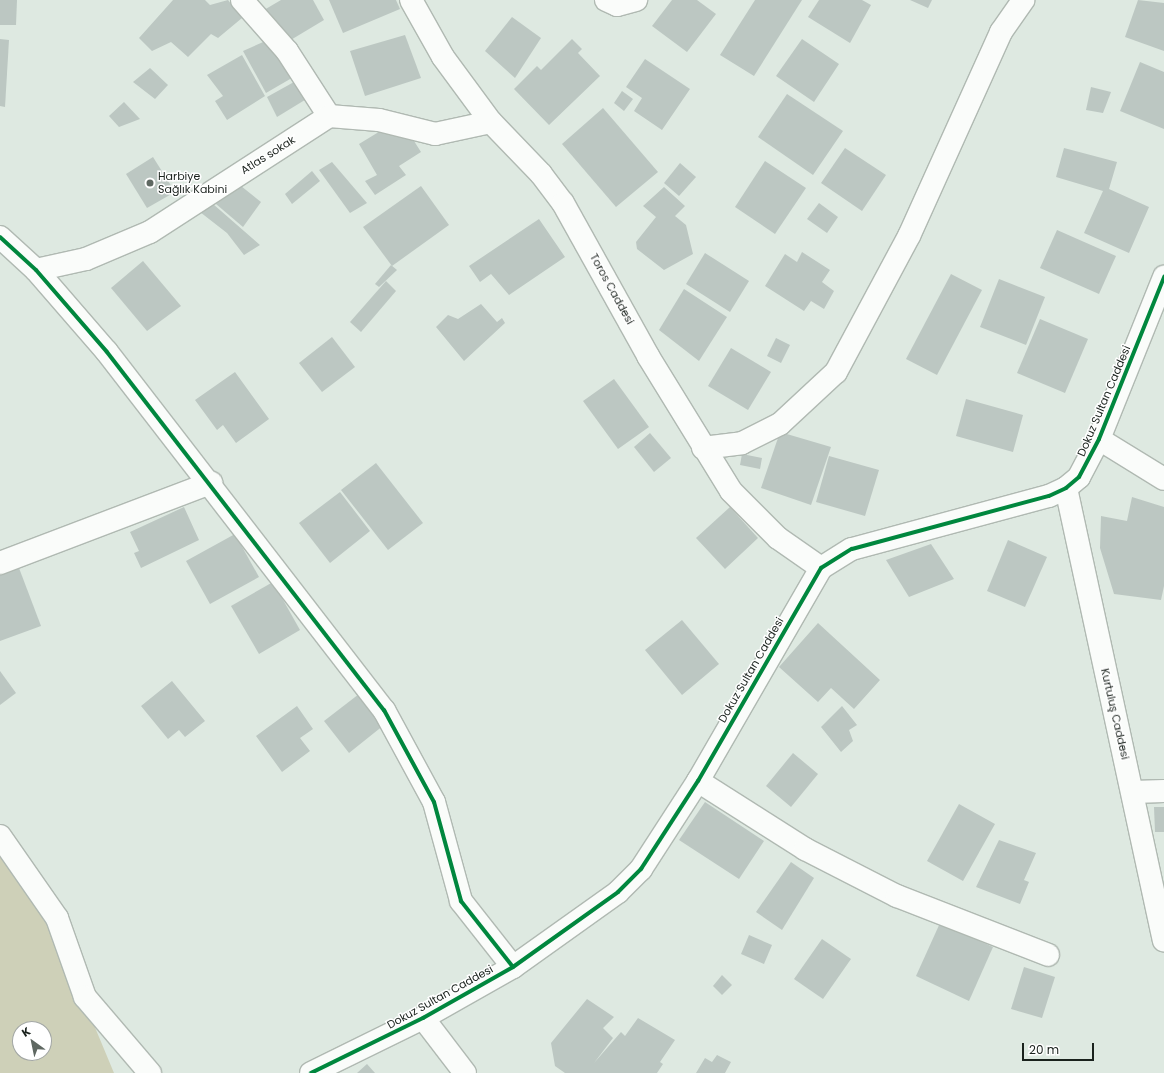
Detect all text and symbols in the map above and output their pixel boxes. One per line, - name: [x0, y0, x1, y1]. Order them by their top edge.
- street label: Atlas sokak: [238, 133, 298, 177]
- place label: Harbiye Sağlık Kabini: [158, 170, 227, 196]
- marker: Harbiye Sağlık Kabini: [145, 178, 155, 188]
- street label: Toros Caddesi: [587, 251, 637, 327]
- street label: Dokuz Sultan Caddesi: [1075, 344, 1133, 458]
- street label: Dokuz Sultan Caddesi: [715, 615, 787, 725]
- street label: Kurtuluş Caddesi: [1098, 667, 1132, 761]
- street label: Dokuz Sultan Caddesi: [385, 962, 495, 1032]
- north arrow: [12, 1021, 52, 1061]
- text: K: [18, 1023, 34, 1041]
- scale bar: [1024, 1035, 1096, 1061]
- text: 20 m: [1029, 1041, 1059, 1058]

